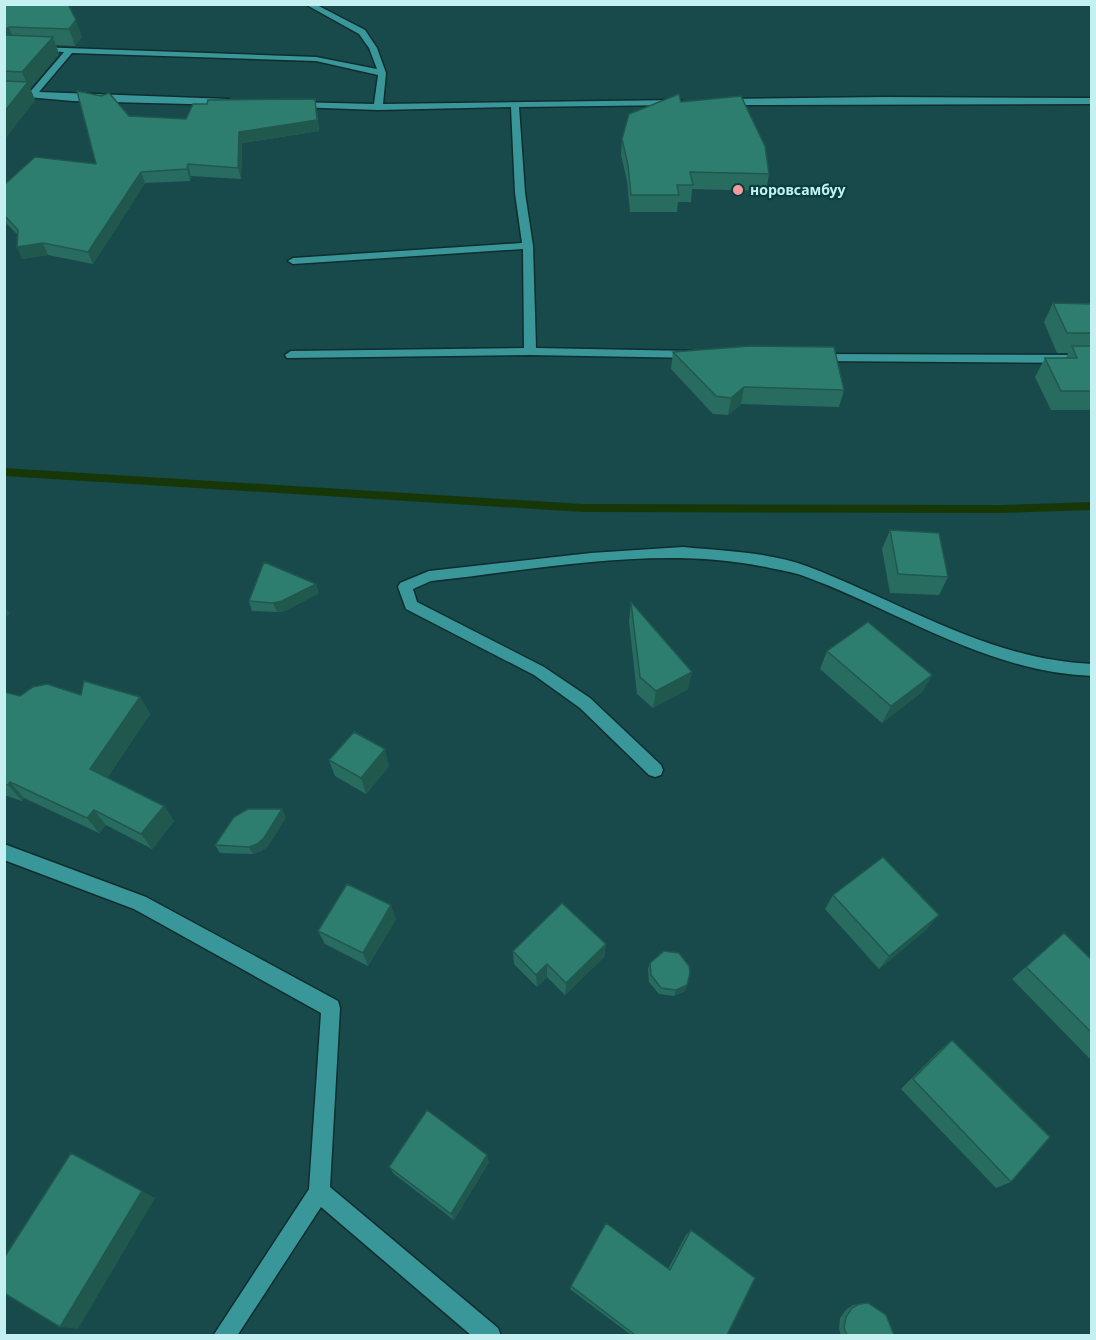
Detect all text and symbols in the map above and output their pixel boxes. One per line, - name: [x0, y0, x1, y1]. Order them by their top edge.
- place label: норовсамбуу: [750, 180, 846, 199]
- marker: норовсамбуу: [731, 183, 745, 197]

